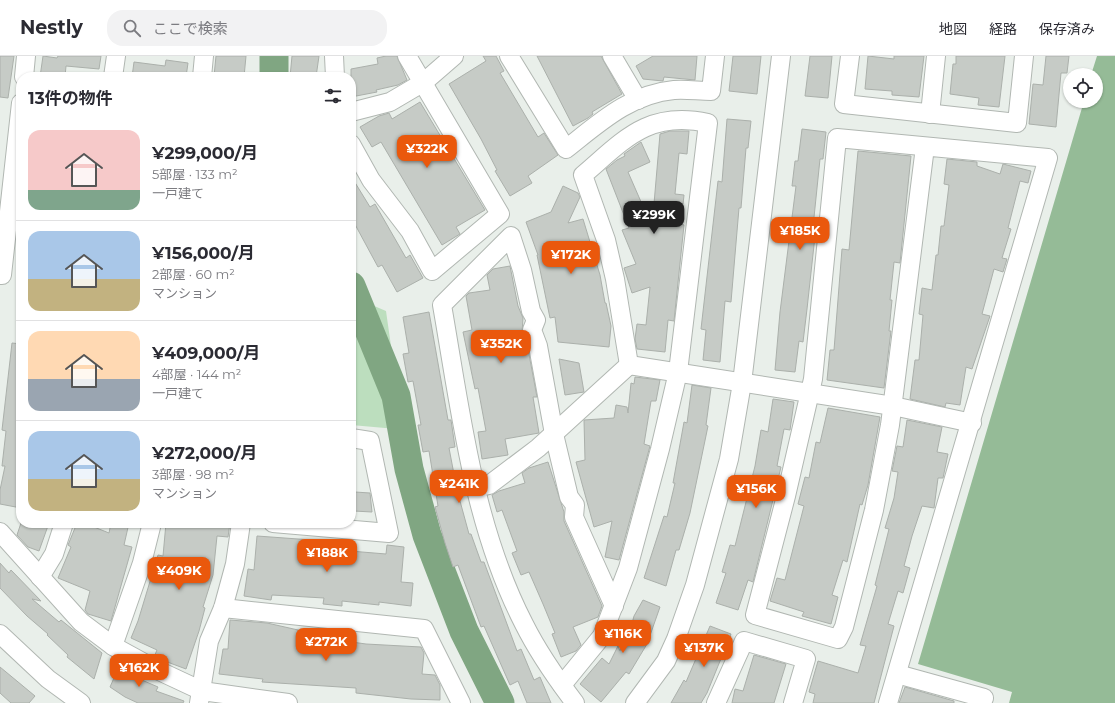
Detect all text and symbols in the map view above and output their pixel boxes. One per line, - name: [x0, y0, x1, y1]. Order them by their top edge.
- search box: [107, 10, 387, 46]
- text: Nestly: [20, 16, 83, 39]
- icon: search: [121, 17, 143, 39]
- text: ここで検索: [153, 19, 228, 38]
- text: 地図: [939, 20, 967, 38]
- text: 経路: [989, 20, 1017, 38]
- text: 保存済み: [1039, 20, 1095, 38]
- map controls: [1063, 68, 1103, 108]
- button: locate: [1063, 68, 1103, 108]
- icon: filters: [322, 85, 344, 107]
- text: 13件の物件: [28, 88, 113, 108]
- pin: ¥322K: [399, 135, 455, 169]
- text: ¥322K: [406, 140, 448, 156]
- text: ¥299,000/月: [152, 143, 258, 163]
- icon: home: [60, 146, 108, 194]
- text: 5部屋 · 133 m²: [152, 166, 238, 182]
- text: 一戸建て: [152, 185, 204, 201]
- pin: ¥299K: [626, 201, 682, 235]
- text: ¥299K: [632, 206, 676, 222]
- pin: ¥185K: [772, 217, 828, 251]
- text: ¥185K: [780, 222, 821, 238]
- pin: ¥172K: [543, 241, 599, 275]
- text: ¥156,000/月: [152, 243, 255, 263]
- text: ¥172K: [551, 246, 591, 262]
- icon: home: [60, 247, 108, 295]
- text: 2部屋 · 60 m²: [152, 266, 235, 282]
- text: マンション: [152, 285, 217, 301]
- pin: ¥352K: [473, 330, 529, 364]
- text: ¥352K: [480, 335, 522, 351]
- text: ¥409,000/月: [152, 343, 260, 363]
- icon: home: [60, 347, 108, 395]
- text: 4部屋 · 144 m²: [152, 366, 241, 382]
- text: 一戸建て: [152, 385, 204, 401]
- text: ¥272,000/月: [152, 443, 257, 463]
- icon: home: [60, 447, 108, 495]
- text: 3部屋 · 98 m²: [152, 466, 234, 482]
- pin: ¥241K: [431, 470, 487, 504]
- text: ¥241K: [439, 475, 479, 491]
- pin: ¥156K: [728, 475, 784, 509]
- text: ¥156K: [736, 480, 776, 496]
- text: マンション: [152, 485, 217, 501]
- pin: ¥188K: [299, 539, 355, 573]
- text: ¥188K: [306, 544, 348, 560]
- pin: ¥409K: [151, 557, 207, 591]
- text: ¥409K: [156, 562, 202, 578]
- pin: ¥116K: [595, 620, 651, 654]
- text: ¥116K: [604, 625, 642, 641]
- pin: ¥272K: [298, 628, 354, 662]
- text: ¥272K: [305, 633, 347, 649]
- pin: ¥137K: [676, 634, 732, 668]
- text: ¥137K: [684, 639, 724, 655]
- pin: ¥162K: [111, 654, 167, 688]
- text: ¥162K: [119, 659, 159, 675]

